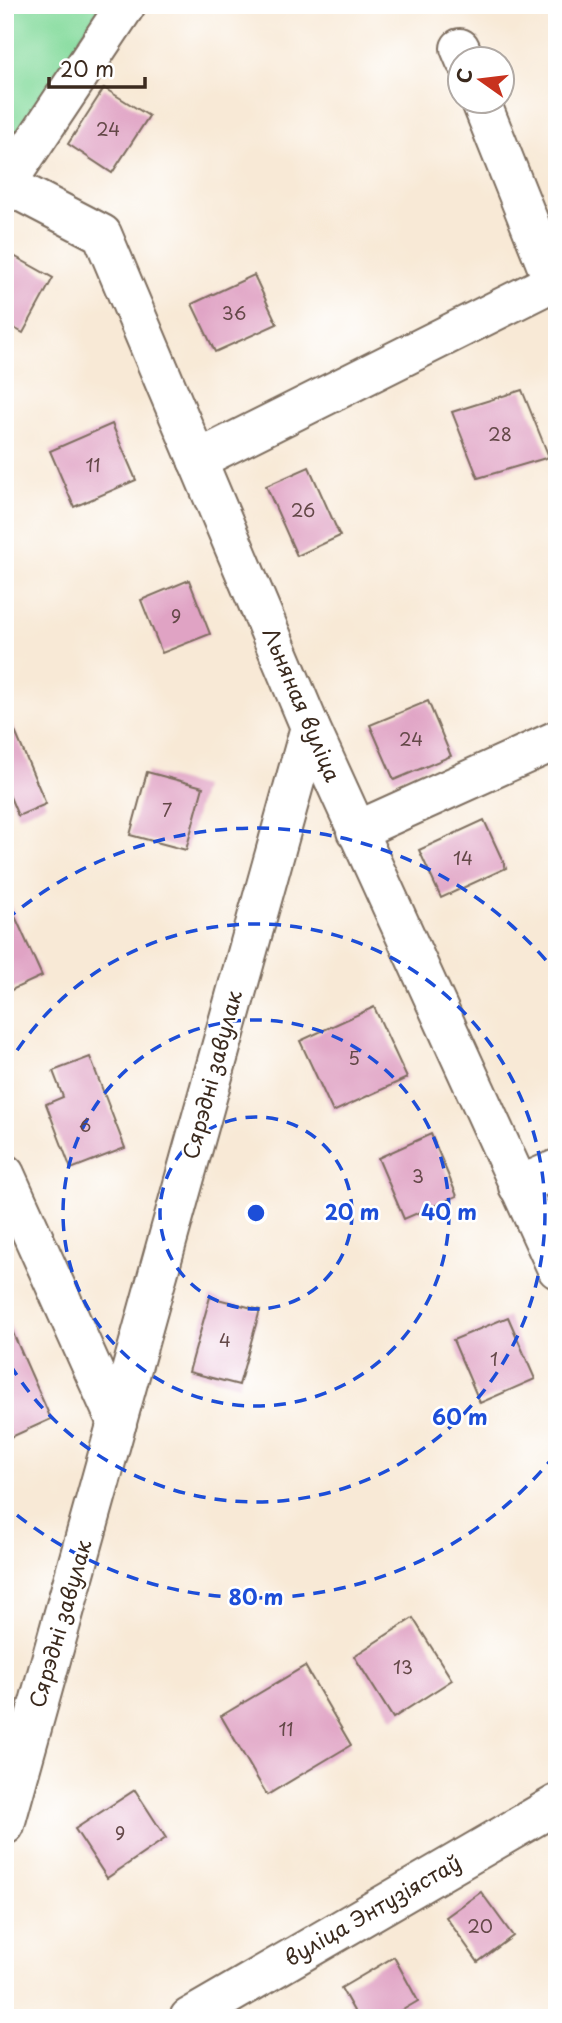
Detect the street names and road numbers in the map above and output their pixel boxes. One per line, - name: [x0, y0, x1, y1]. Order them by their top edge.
- street label: Льняная вуліца: [256, 622, 350, 786]
- street label: Сярэдні завулак: [173, 986, 249, 1162]
- street label: Сярэдні завулак: [20, 1535, 99, 1711]
- street label: вуліца Энтузіястаў: [278, 1846, 466, 1973]

